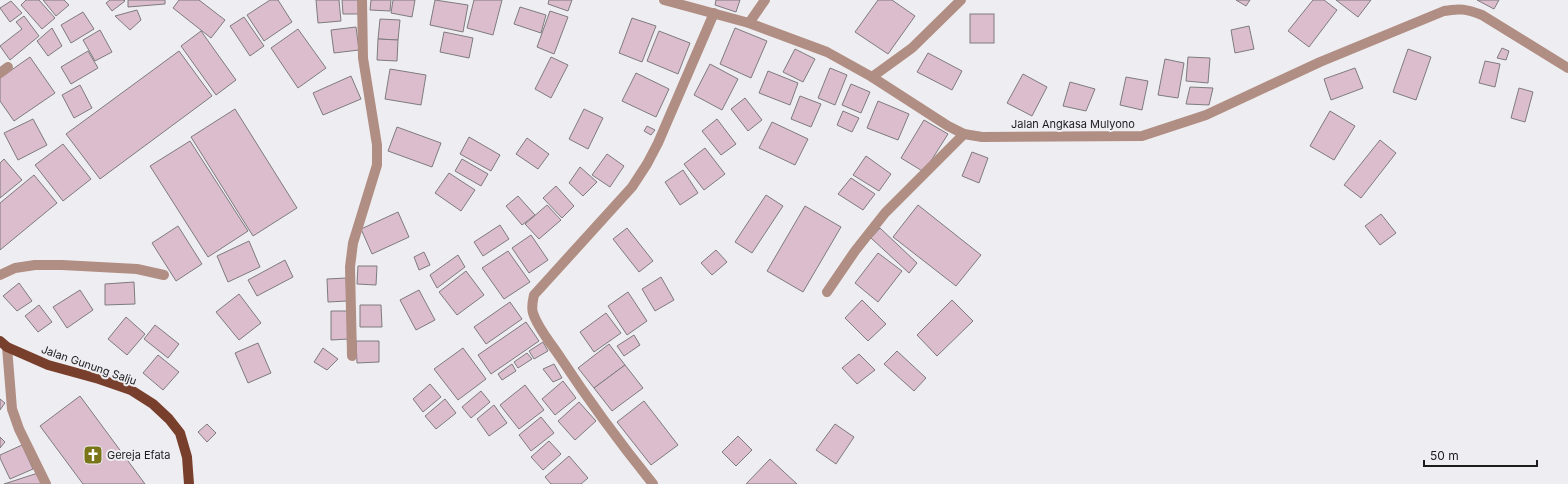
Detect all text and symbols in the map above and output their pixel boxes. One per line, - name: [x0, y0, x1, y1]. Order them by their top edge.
- street label: Jalan Angkasa Mulyono: [1011, 117, 1135, 131]
- street label: Jalan Gunung Salju: [39, 342, 139, 388]
- scale bar: [1424, 442, 1537, 468]
- church icon: Gereja Efata: [82, 444, 104, 466]
- place label: Gereja Efata: [107, 448, 170, 462]
- text: 50 m: [1430, 448, 1459, 463]

